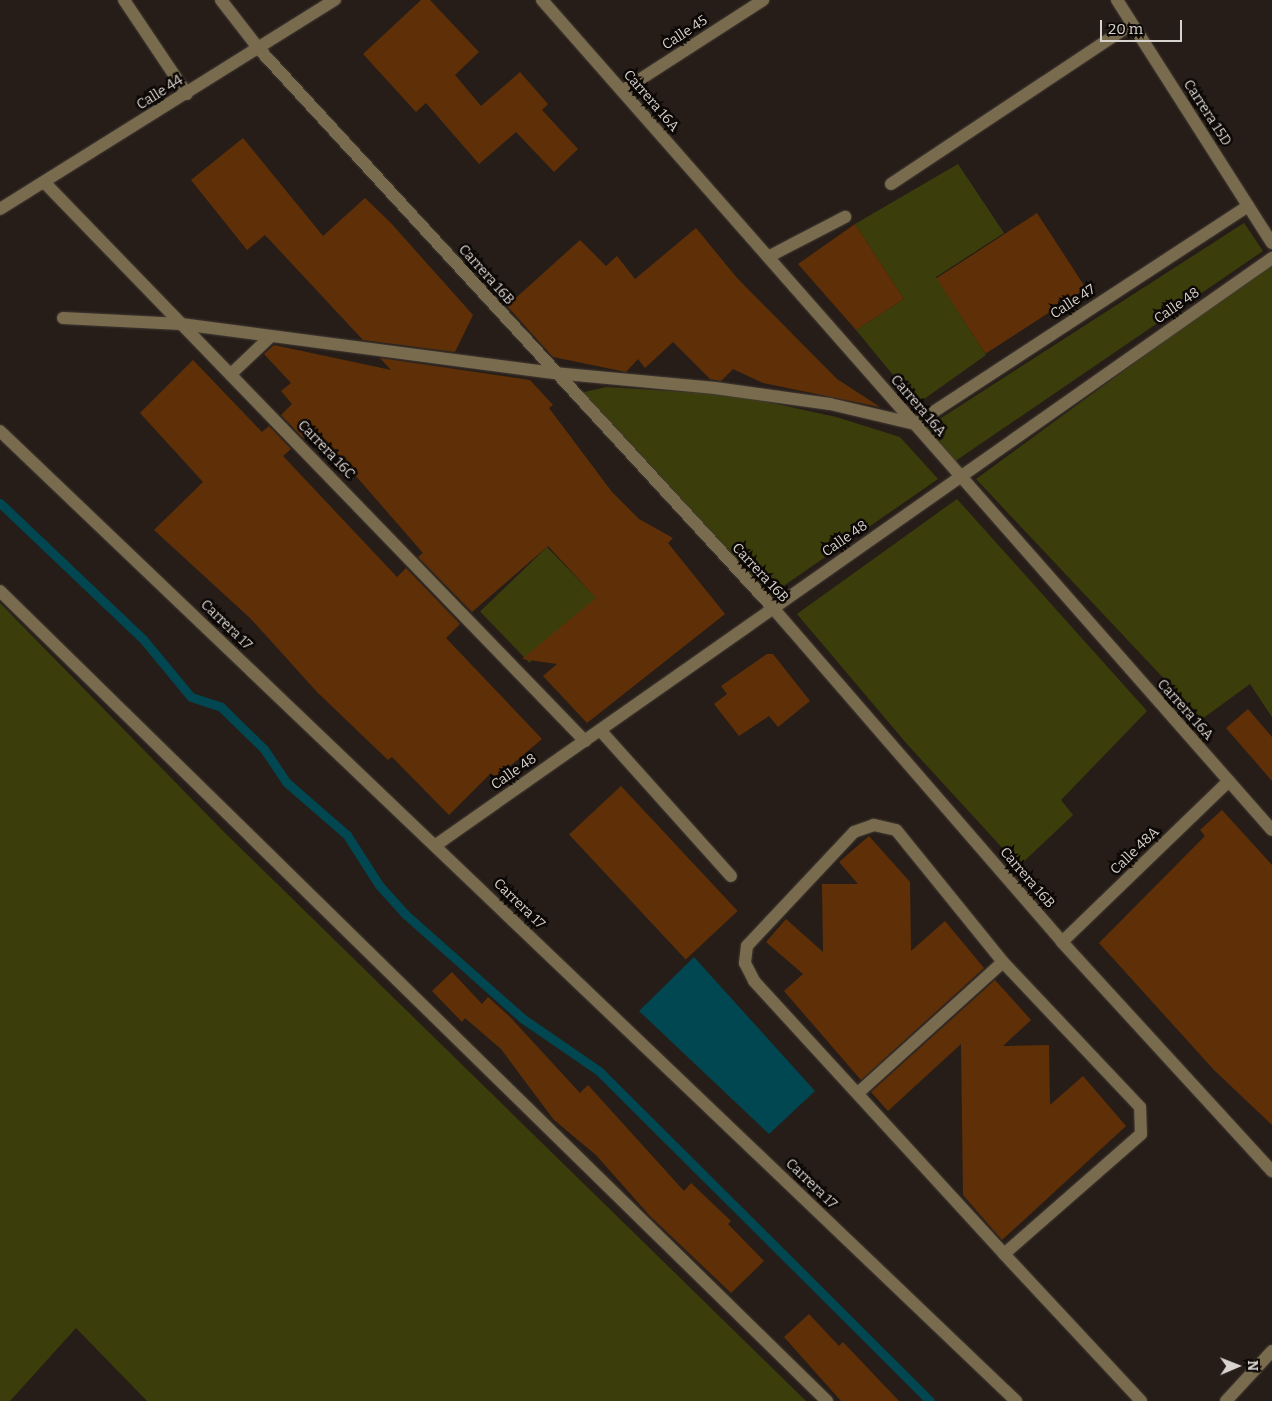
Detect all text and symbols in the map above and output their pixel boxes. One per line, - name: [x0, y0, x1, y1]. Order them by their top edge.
- scale bar: [1102, 10, 1184, 42]
- street label: Calle 45: [659, 12, 711, 54]
- text: 20 m: [1108, 20, 1143, 38]
- street label: Carrera 16A: [620, 67, 682, 135]
- street label: Calle 44: [134, 72, 186, 114]
- street label: Carrera 15D: [1179, 77, 1235, 149]
- street label: Carrera 16B: [455, 241, 517, 309]
- street label: Calle 47: [1047, 281, 1099, 323]
- street label: Calle 48: [1151, 284, 1203, 328]
- street label: Carrera 16A: [887, 372, 949, 440]
- street label: Carrera 16C: [294, 417, 358, 483]
- street label: Calle 48: [819, 517, 871, 561]
- street label: Carrera 16B: [728, 540, 792, 606]
- street label: Carrera 17: [197, 596, 255, 654]
- street label: Carrera 16A: [1153, 676, 1217, 744]
- street label: Calle 48: [488, 750, 540, 794]
- street label: Calle 48A: [1107, 824, 1163, 878]
- street label: Carrera 16B: [996, 844, 1058, 912]
- street label: Carrera 17: [490, 875, 548, 933]
- street label: Carrera 17: [782, 1155, 840, 1213]
- north arrow: [1212, 1341, 1262, 1391]
- text: N: [1244, 1360, 1261, 1371]

